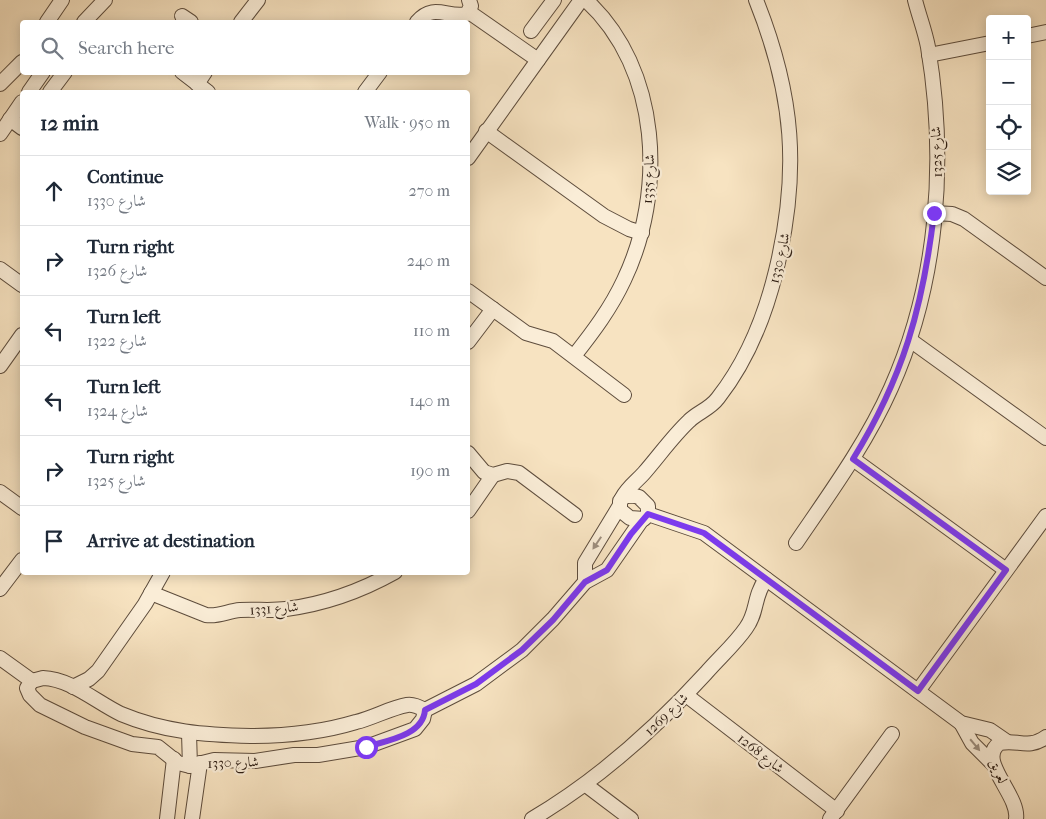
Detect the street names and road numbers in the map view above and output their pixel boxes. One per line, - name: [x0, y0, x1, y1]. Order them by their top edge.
- street label: شارع 1325: [927, 126, 949, 178]
- street label: شارع 1335: [639, 154, 661, 205]
- street label: شارع 1330: [765, 231, 796, 286]
- street label: شارع 1331: [249, 598, 299, 622]
- street label: شارع 1269: [641, 689, 694, 742]
- street label: شارع 1268: [732, 730, 787, 779]
- street label: شارع 1330: [207, 753, 259, 775]
- street label: لعريق: [986, 756, 1011, 786]

